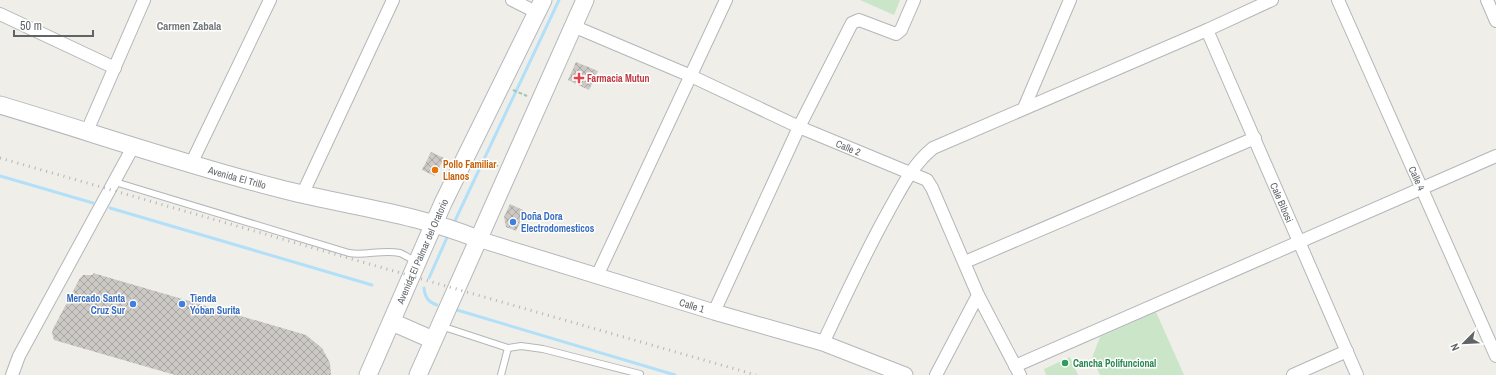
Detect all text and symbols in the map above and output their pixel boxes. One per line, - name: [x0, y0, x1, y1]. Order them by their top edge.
- scale bar: [14, 12, 93, 38]
- text: 50 m: [20, 18, 42, 34]
- district label: Carmen Zabala: [157, 19, 221, 33]
- place label: Farmacia Mutun: [587, 72, 649, 85]
- marker: Farmacia Mutun: [574, 73, 584, 83]
- street label: Calle 2: [834, 137, 863, 159]
- place label: Pollo Familiar Llanos: [443, 158, 497, 183]
- street label: Avenida El Trillo: [206, 163, 268, 192]
- street label: Calle 4: [1406, 164, 1428, 193]
- marker: Pollo Familiar Llanos: [430, 165, 440, 175]
- street label: Cale Bibosi: [1267, 181, 1296, 225]
- street label: Avenida El Palmar del Oratorio: [393, 196, 451, 307]
- place label: Doña Dora Electrodomesticos: [521, 210, 595, 235]
- marker: Doña Dora Electrodomesticos: [508, 217, 518, 227]
- place label: Mercado Santa Cruz Sur: [67, 292, 126, 317]
- place label: Tienda Yoban Surita: [190, 292, 240, 317]
- street label: Calle 1: [678, 296, 706, 316]
- marker: Mercado Santa Cruz Sur: [128, 299, 138, 309]
- marker: Tienda Yoban Surita: [177, 299, 187, 309]
- north arrow: [1444, 323, 1484, 363]
- text: N: [1447, 341, 1463, 353]
- place label: Cancha Polifuncional: [1073, 357, 1156, 370]
- marker: Cancha Polifuncional: [1060, 358, 1070, 368]

